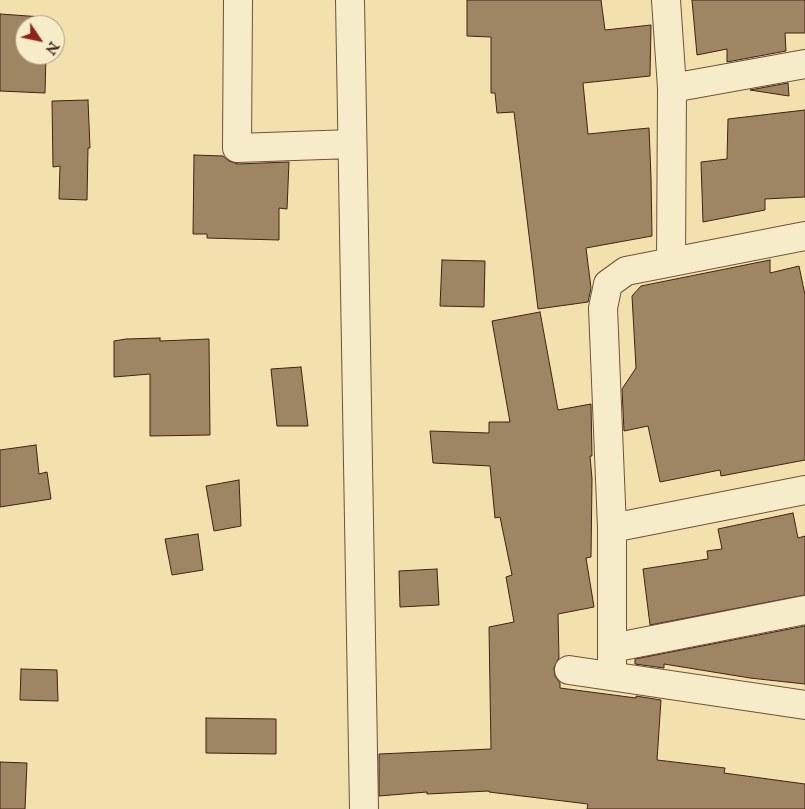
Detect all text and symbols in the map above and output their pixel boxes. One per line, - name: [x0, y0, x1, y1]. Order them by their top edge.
- north arrow: [15, 15, 65, 65]
- text: N: [41, 38, 62, 58]

